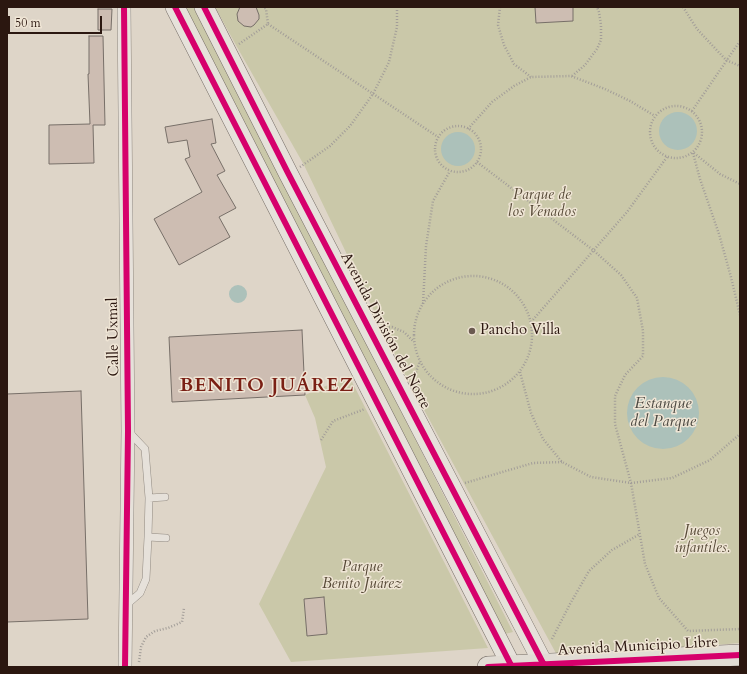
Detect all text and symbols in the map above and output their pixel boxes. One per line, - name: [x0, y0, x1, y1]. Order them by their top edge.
- scale bar: [10, 8, 104, 34]
- text: 50 m: [15, 15, 41, 31]
- park label: Parque de los Venados: [508, 187, 576, 222]
- street label: Avenida División del Norte: [336, 250, 434, 412]
- street label: Calle Uxmal: [104, 297, 124, 377]
- place label: Pancho Villa: [480, 322, 560, 340]
- marker: Pancho Villa: [467, 326, 477, 336]
- district label: BENITO JUÁREZ: [179, 376, 355, 398]
- water label: Estanque del Parque: [630, 394, 696, 432]
- park label: Juegos infantiles.: [674, 523, 730, 558]
- park label: Parque Benito Juárez: [322, 559, 402, 594]
- street label: Avenida Municipio Libre: [557, 634, 719, 660]

